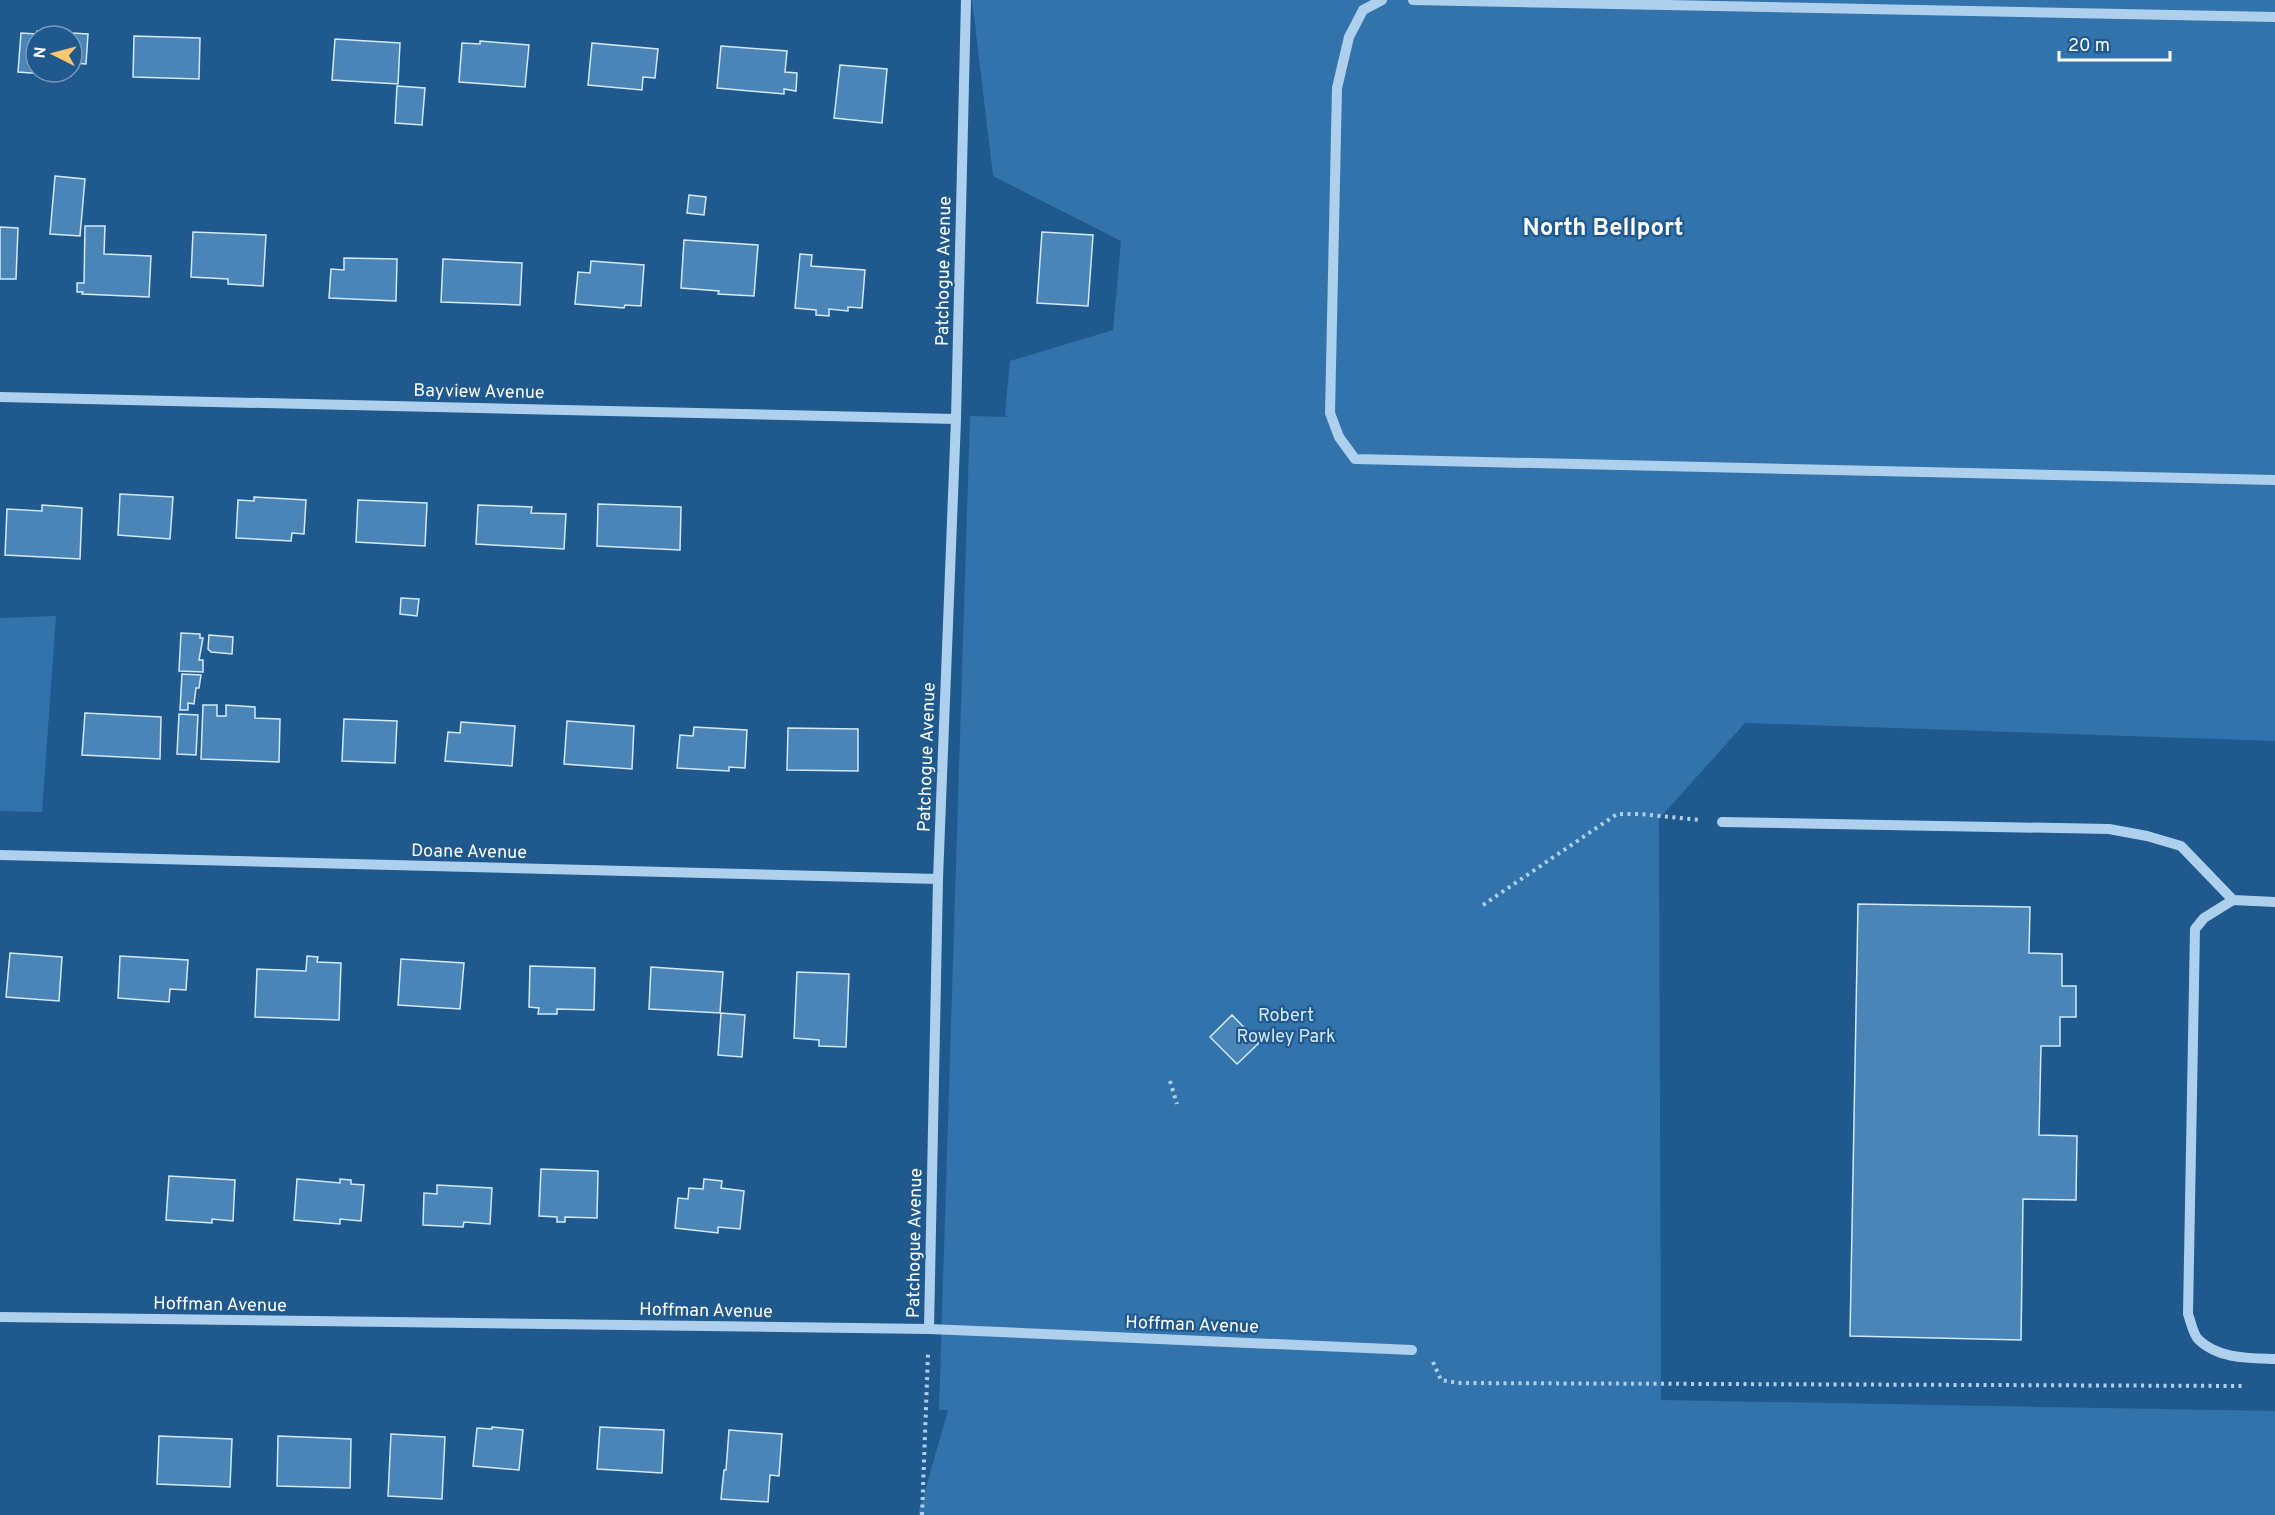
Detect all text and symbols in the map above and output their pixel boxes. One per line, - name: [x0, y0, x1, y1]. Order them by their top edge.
- north arrow: [24, 24, 84, 84]
- scale bar: [2059, 24, 2170, 62]
- text: 20 m: [2068, 35, 2110, 58]
- text: N: [31, 46, 52, 59]
- street label: Patchogue Avenue: [932, 196, 957, 346]
- district label: North Bellport: [1523, 214, 1683, 244]
- street label: Bayview Avenue: [413, 380, 545, 405]
- street label: Patchogue Avenue: [913, 682, 942, 832]
- street label: Doane Avenue: [411, 840, 527, 865]
- park label: Robert Rowley Park: [1236, 1005, 1336, 1049]
- street label: Patchogue Avenue: [903, 1168, 928, 1318]
- street label: Hoffman Avenue: [153, 1293, 287, 1318]
- street label: Hoffman Avenue: [639, 1299, 773, 1324]
- street label: Hoffman Avenue: [1125, 1312, 1259, 1339]

